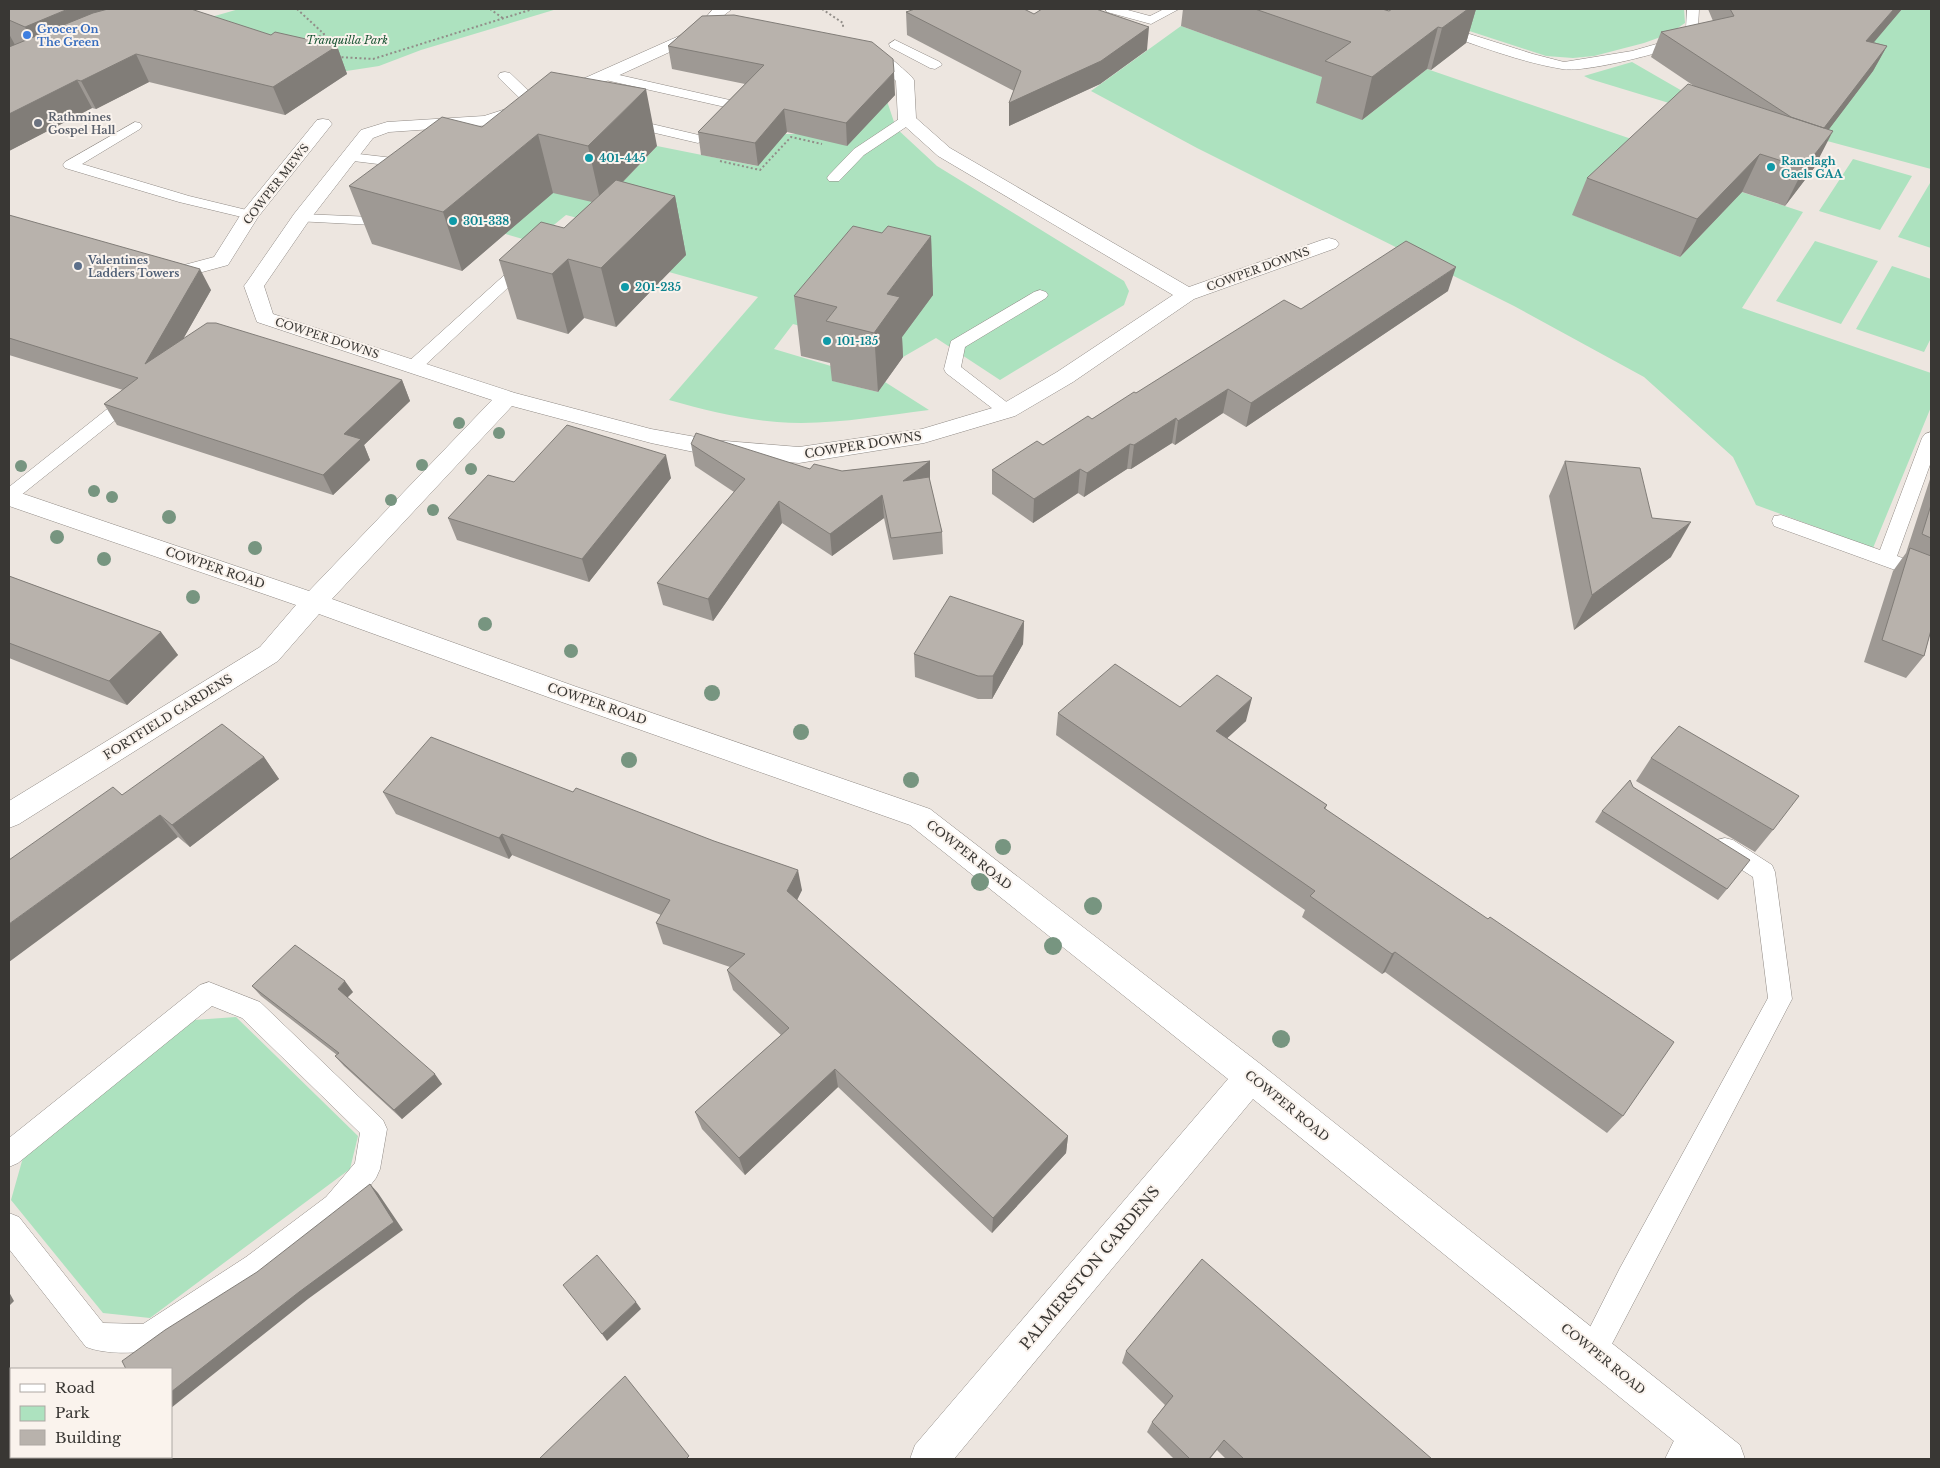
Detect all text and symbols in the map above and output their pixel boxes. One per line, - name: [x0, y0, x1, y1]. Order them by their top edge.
- place label: Grocer On The Green: [37, 22, 99, 49]
- marker: Grocer On The Green: [21, 29, 33, 41]
- park label: Tranquilla Park: [306, 33, 388, 47]
- place label: Rathmines Gospel Hall: [48, 110, 116, 137]
- marker: Rathmines Gospel Hall: [32, 117, 44, 129]
- street label: COWPER MEWS: [240, 141, 312, 227]
- place label: 401-445: [599, 151, 646, 165]
- marker: 401-445: [583, 152, 595, 164]
- place label: Ranelagh Gaels GAA: [1781, 154, 1844, 181]
- marker: Ranelagh Gaels GAA: [1765, 161, 1777, 173]
- place label: 301-338: [463, 214, 509, 228]
- marker: 301-338: [447, 215, 459, 227]
- street label: COWPER DOWNS: [1205, 244, 1311, 294]
- place label: Valentines Ladders Towers: [87, 253, 179, 280]
- marker: Valentines Ladders Towers: [72, 260, 84, 272]
- place label: 201-235: [635, 280, 681, 294]
- marker: 201-235: [619, 281, 631, 293]
- street label: COWPER DOWNS: [273, 315, 381, 361]
- place label: 101-135: [837, 334, 879, 348]
- marker: 101-135: [821, 335, 833, 347]
- street label: COWPER DOWNS: [803, 428, 923, 461]
- street label: COWPER ROAD: [163, 543, 267, 592]
- street label: FORTFIELD GARDENS: [100, 671, 235, 762]
- street label: COWPER ROAD: [545, 679, 649, 728]
- street label: COWPER ROAD: [924, 817, 1015, 893]
- street label: COWPER ROAD: [1242, 1067, 1333, 1144]
- street label: PALMERSTON GARDENS: [1016, 1182, 1164, 1353]
- street label: COWPER ROAD: [1558, 1320, 1649, 1397]
- legend: [10, 1368, 172, 1458]
- text: Road: [55, 1378, 95, 1397]
- text: Park: [55, 1403, 91, 1422]
- text: Building: [55, 1428, 122, 1447]

